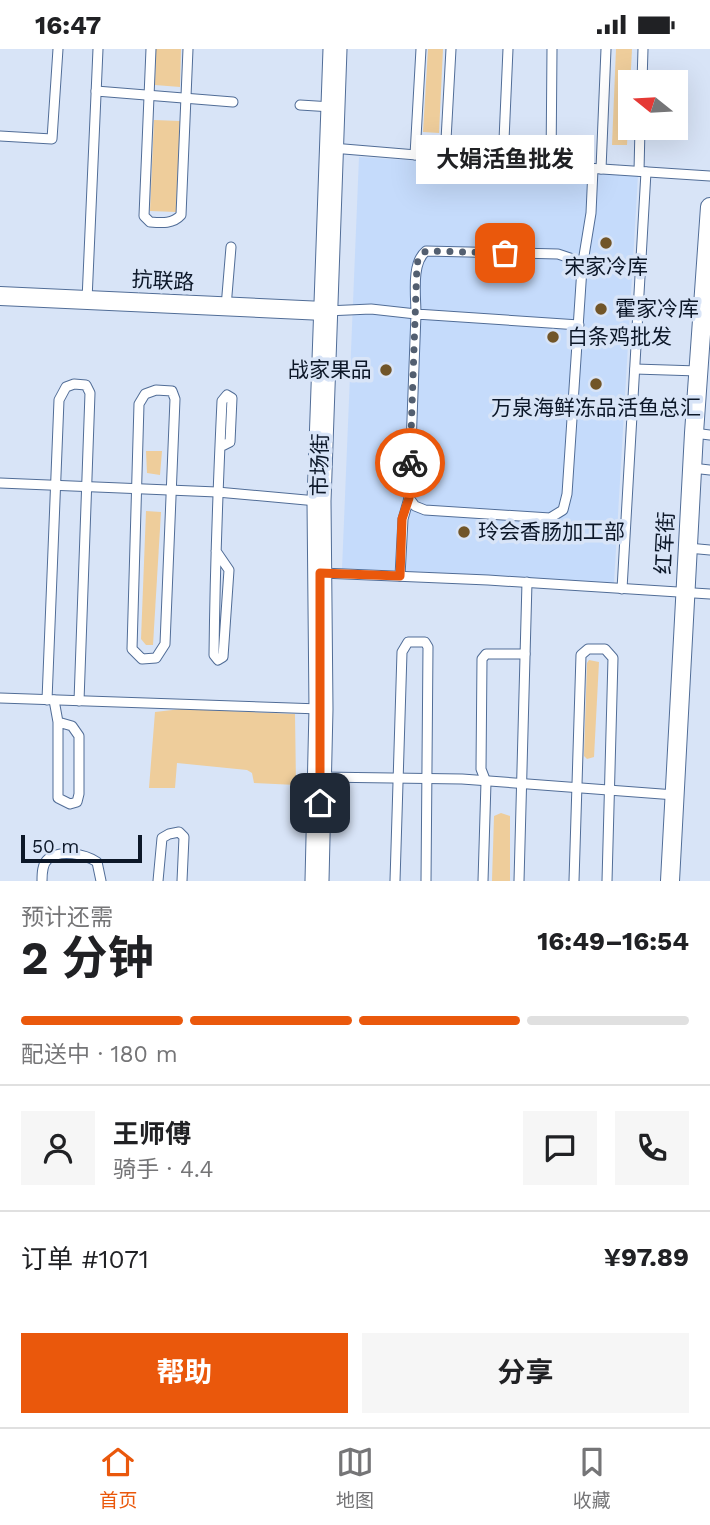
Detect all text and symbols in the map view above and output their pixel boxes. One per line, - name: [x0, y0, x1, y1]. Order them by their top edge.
- text: 16:47: [35, 10, 101, 40]
- north arrow: [618, 70, 688, 140]
- map controls: [618, 70, 688, 140]
- callout: 大娟活鱼批发: [416, 134, 594, 183]
- text: 大娟活鱼批发: [436, 146, 574, 173]
- pin: [475, 223, 535, 283]
- icon: bag: [486, 234, 524, 272]
- marker: 宋家冷库: [598, 235, 614, 251]
- place label: 宋家冷库: [564, 254, 648, 279]
- street label: 抗联路: [131, 266, 195, 295]
- place label: 霍家冷库: [615, 296, 699, 321]
- marker: 霍家冷库: [593, 301, 609, 317]
- place label: 白条鸡批发: [567, 324, 672, 349]
- marker: 白条鸡批发: [545, 329, 561, 345]
- place label: 战家果品: [288, 357, 372, 382]
- marker: 战家果品: [378, 362, 394, 378]
- marker: 万泉海鲜冻品活鱼总汇: [588, 376, 604, 392]
- place label: 万泉海鲜冻品活鱼总汇: [491, 395, 701, 420]
- courier: [375, 428, 445, 498]
- street label: 市场街: [306, 433, 333, 497]
- icon: bike: [391, 444, 429, 482]
- street label: 红军街: [650, 511, 679, 575]
- place label: 玲会香肠加工部: [478, 519, 625, 544]
- marker: 玲会香肠加工部: [456, 524, 472, 540]
- pin: [290, 773, 350, 833]
- icon: home: [301, 784, 339, 822]
- scale bar: [21, 832, 142, 864]
- text: 50 m: [32, 835, 79, 858]
- text: 预计还需: [21, 904, 113, 931]
- text: 16:49–16:54: [537, 926, 689, 956]
- text: 2 分钟: [21, 931, 154, 985]
- text: 配送中 · 180 m: [21, 1041, 178, 1068]
- button: person: [21, 1111, 95, 1185]
- button: chat: [523, 1111, 597, 1185]
- button: phone: [615, 1111, 689, 1185]
- text: 王师傅: [113, 1119, 191, 1149]
- text: 骑手 · 4.4: [113, 1156, 214, 1183]
- text: ¥97.89: [604, 1242, 689, 1272]
- text: 订单 #1071: [21, 1244, 149, 1274]
- button: 帮助: [21, 1333, 348, 1413]
- button: 分享: [362, 1333, 689, 1413]
- tab: 首页: [99, 1443, 137, 1512]
- tab: 地图: [336, 1443, 374, 1512]
- tab: 收藏: [573, 1443, 611, 1512]

